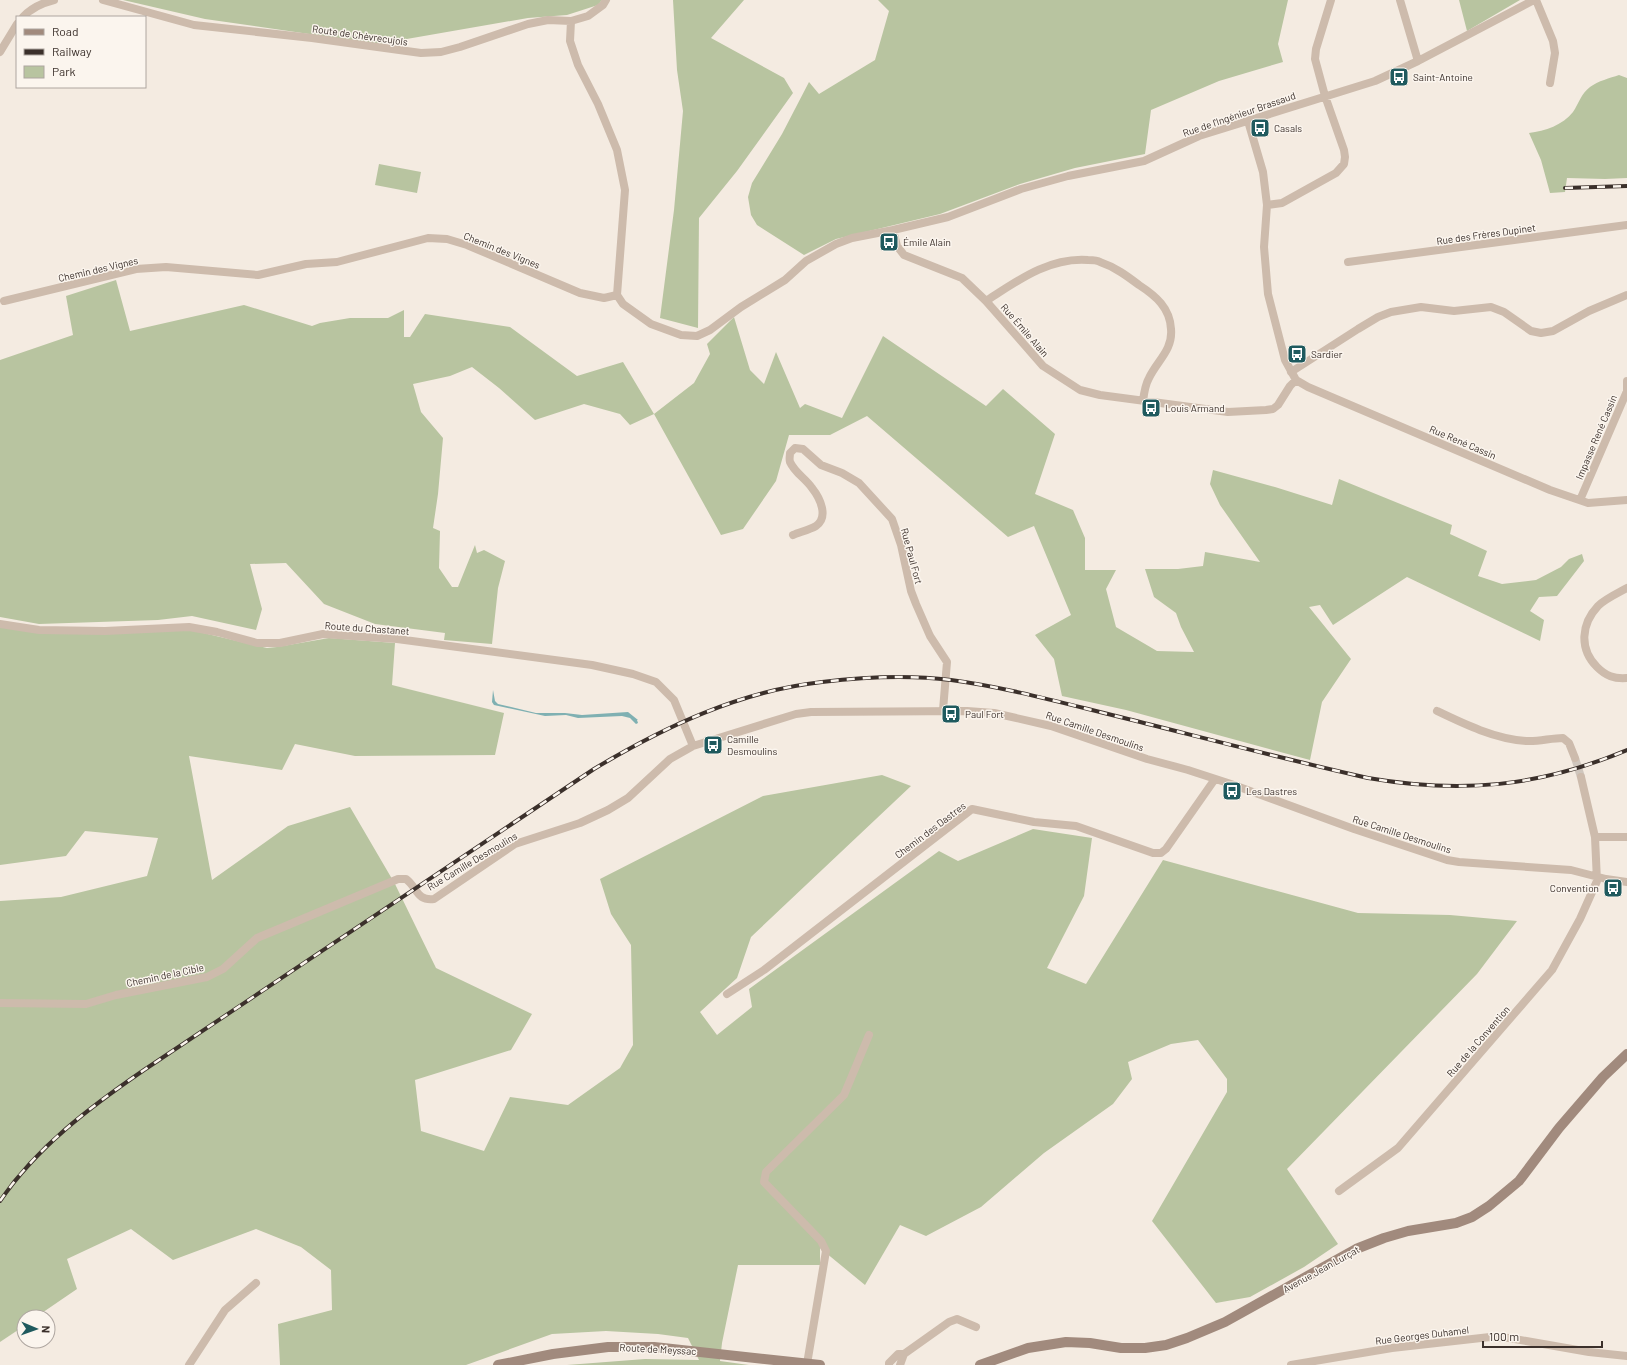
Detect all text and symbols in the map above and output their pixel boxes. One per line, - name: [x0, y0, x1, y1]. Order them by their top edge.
- legend: [16, 16, 146, 88]
- street label: Route de Chèvrecujols: [311, 22, 409, 48]
- text: Road: [52, 24, 79, 38]
- text: Railway: [52, 44, 92, 58]
- text: Park: [52, 64, 76, 78]
- bus stop icon: Saint-Antoine: [1388, 66, 1410, 88]
- place label: Saint-Antoine: [1413, 71, 1473, 83]
- street label: Rue de l'Ingénieur Brassaud: [1181, 89, 1297, 139]
- bus stop icon: Casals: [1249, 117, 1271, 139]
- place label: Casals: [1274, 122, 1302, 134]
- street label: Rue des Frères Dupinet: [1436, 221, 1537, 247]
- street label: Chemin des Vignes: [462, 229, 542, 271]
- bus stop icon: Émile Alain: [878, 231, 900, 253]
- place label: Émile Alain: [903, 236, 951, 248]
- street label: Chemin des Vignes: [57, 254, 139, 284]
- street label: Rue Émile Alain: [999, 301, 1051, 359]
- bus stop icon: Sardier: [1286, 343, 1308, 365]
- place label: Sardier: [1311, 348, 1343, 360]
- street label: Impasse René Cassin: [1573, 393, 1619, 481]
- bus stop icon: Louis Armand: [1140, 397, 1162, 419]
- place label: Louis Armand: [1165, 402, 1225, 414]
- street label: Rue René Cassin: [1428, 423, 1498, 461]
- street label: Rue Paul Fort: [899, 527, 925, 586]
- street label: Route du Chastanet: [324, 619, 410, 637]
- bus stop icon: Paul Fort: [940, 703, 962, 725]
- place label: Paul Fort: [965, 708, 1004, 720]
- street label: Rue Camille Desmoulins: [1044, 709, 1146, 753]
- place label: Camille Desmoulins: [727, 733, 777, 757]
- bus stop icon: Camille Desmoulins: [702, 734, 724, 756]
- bus stop icon: Les Dastres: [1221, 780, 1243, 802]
- place label: Les Dastres: [1246, 785, 1297, 797]
- street label: Chemin des Dastres: [892, 799, 968, 861]
- street label: Rue Camille Desmoulins: [1351, 812, 1453, 856]
- street label: Rue Camille Desmoulins: [425, 829, 519, 893]
- bus stop icon: Convention: [1602, 877, 1624, 899]
- place label: Convention: [1550, 882, 1599, 894]
- street label: Chemin de la Cible: [125, 961, 205, 989]
- street label: Rue de la Convention: [1444, 1003, 1512, 1079]
- street label: Avenue Jean Lurçat: [1281, 1243, 1362, 1295]
- north arrow: [16, 1309, 56, 1349]
- street label: Rue Georges Duhamel: [1374, 1323, 1470, 1347]
- scale bar: [1483, 1323, 1602, 1349]
- text: N: [40, 1325, 53, 1333]
- text: 100 m: [1489, 1329, 1519, 1343]
- street label: Route de Meyssac: [619, 1341, 697, 1357]

